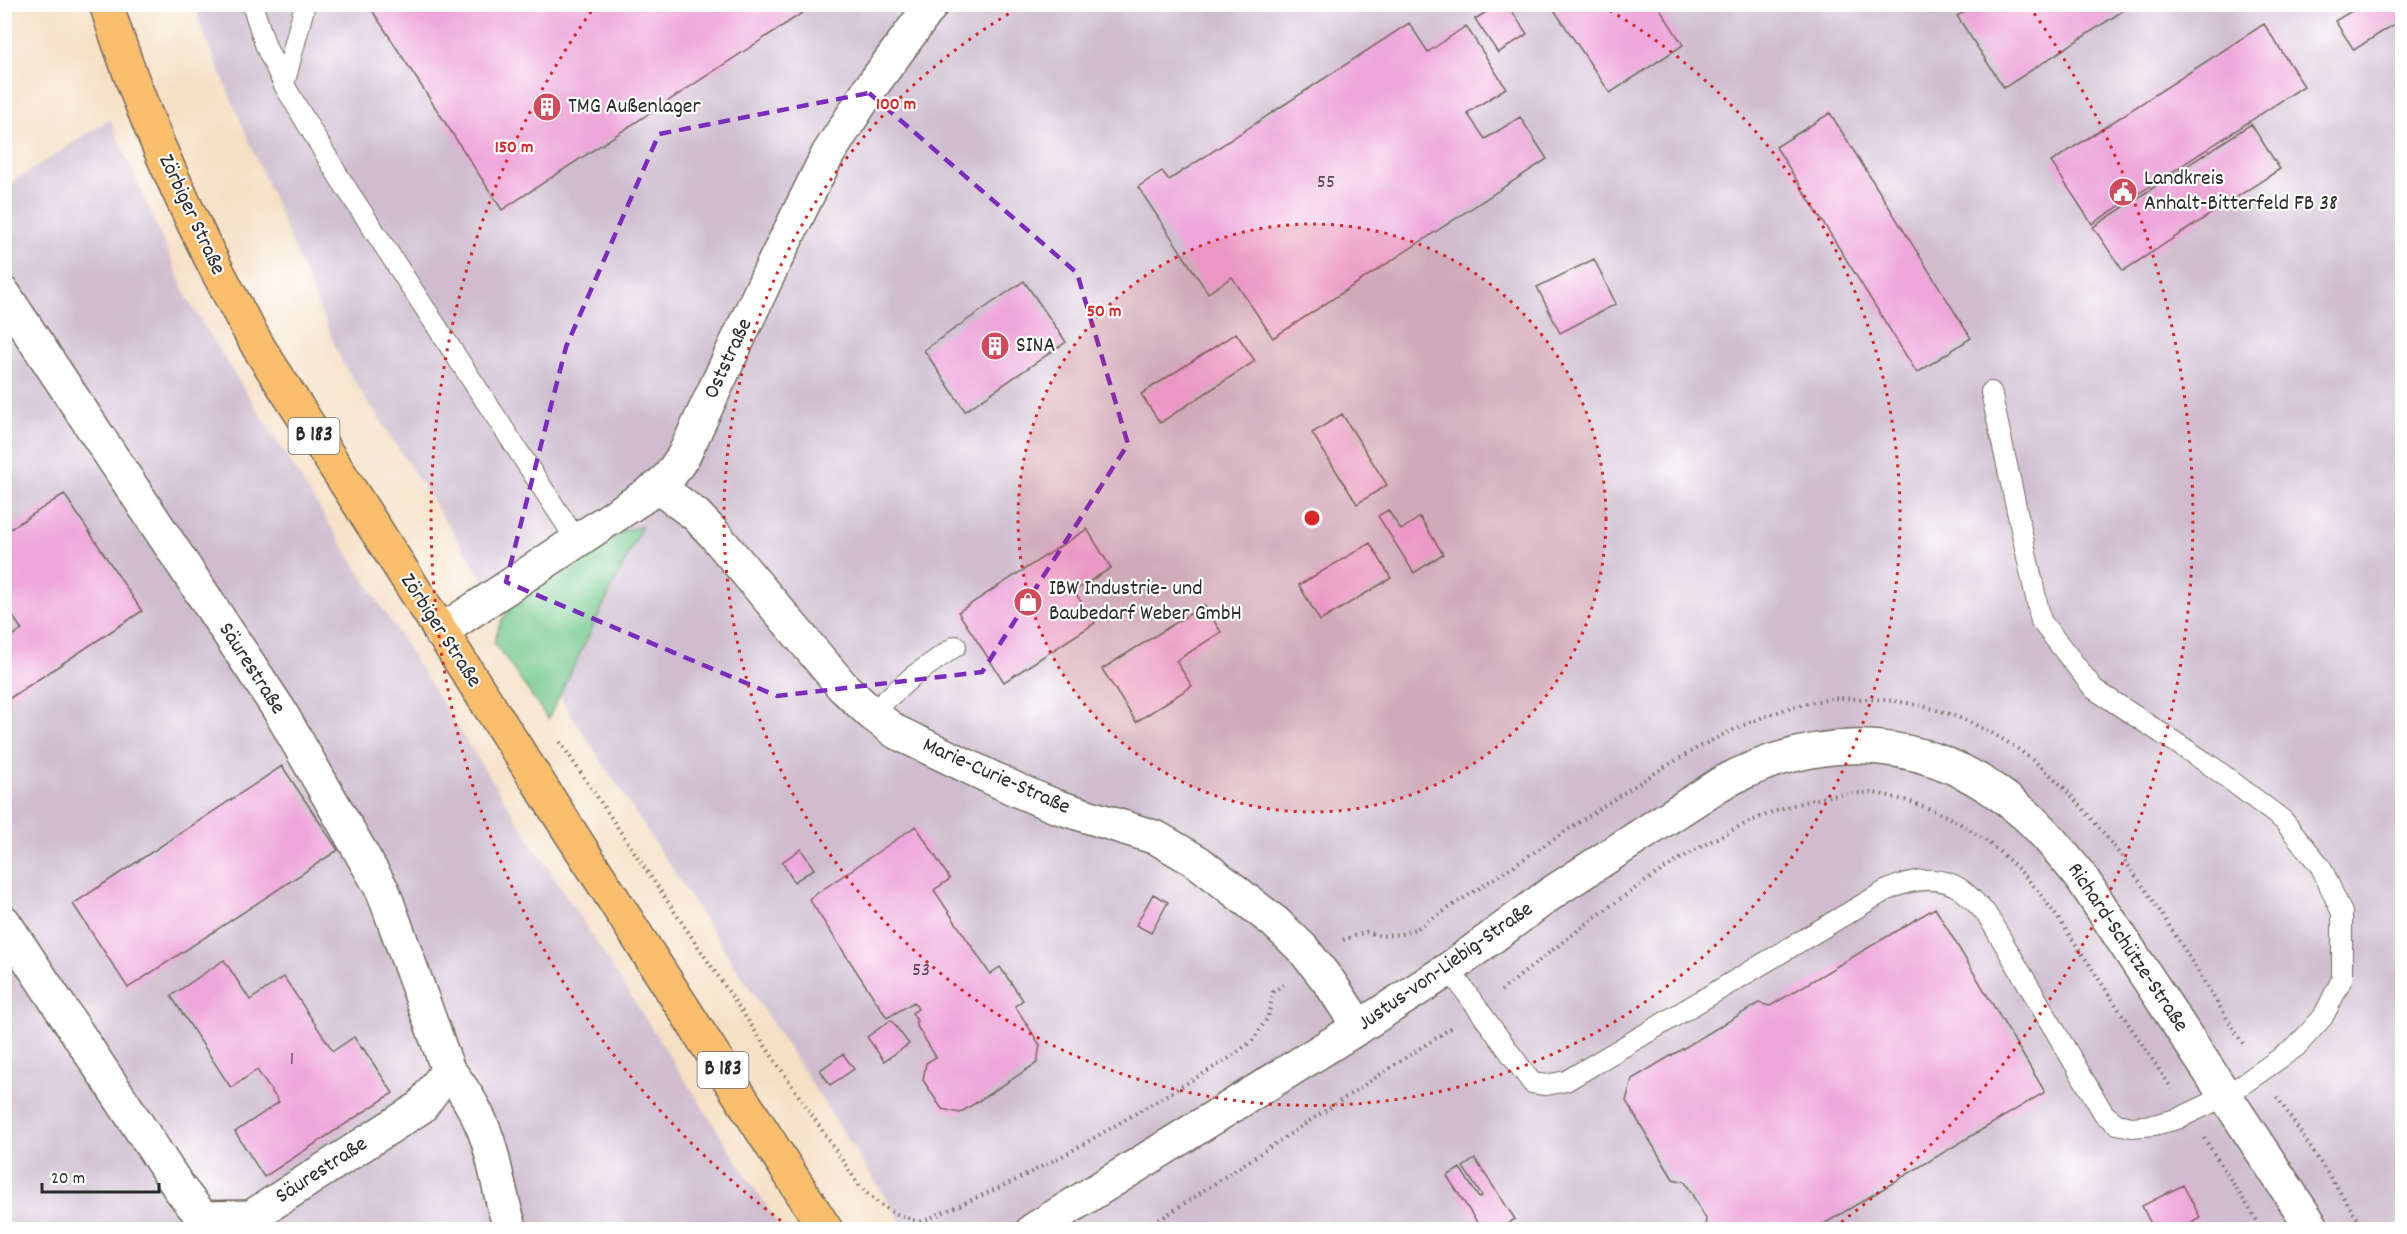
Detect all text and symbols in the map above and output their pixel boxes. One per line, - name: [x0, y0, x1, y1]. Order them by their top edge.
- building icon: TMG Außenlager: [531, 91, 563, 123]
- place label: TMG Außenlager: [568, 92, 701, 123]
- text: 100 m: [876, 93, 916, 118]
- text: 150 m: [495, 136, 533, 161]
- street label: Zörbiger Straße: [149, 149, 233, 281]
- place label: Landkreis Anhalt-Bitterfeld FB 38: [2144, 164, 2338, 220]
- house number: 55: [1317, 169, 1335, 197]
- public building icon: Landkreis Anhalt-Bitterfeld FB 38: [2107, 176, 2139, 208]
- text: 50 m: [1087, 300, 1121, 325]
- street label: Oststraße: [697, 313, 761, 405]
- building icon: SINA: [979, 330, 1011, 362]
- place label: SINA: [1016, 331, 1055, 362]
- road number: B 183: [288, 418, 340, 454]
- centre of rings: [1302, 508, 1322, 528]
- street label: Zörbiger Straße: [392, 568, 488, 694]
- place label: IBW Industrie- und Baubedarf Weber GmbH: [1049, 574, 1242, 630]
- shop icon: IBW Industrie- und Baubedarf Weber GmbH: [1012, 586, 1044, 618]
- street label: Säurestraße: [210, 617, 292, 721]
- street label: Marie-Curie-Straße: [917, 731, 1075, 823]
- street label: Richard-Schütze-Straße: [2059, 857, 2195, 1039]
- street label: Justus-von-Liebig-Straße: [1352, 895, 1540, 1039]
- house number: 53: [912, 957, 930, 985]
- house number: 1: [290, 1046, 294, 1074]
- road number: B 183: [698, 1052, 748, 1088]
- street label: Säurestraße: [270, 1130, 374, 1212]
- scale bar: [42, 1156, 159, 1194]
- text: 20 m: [51, 1167, 85, 1192]

